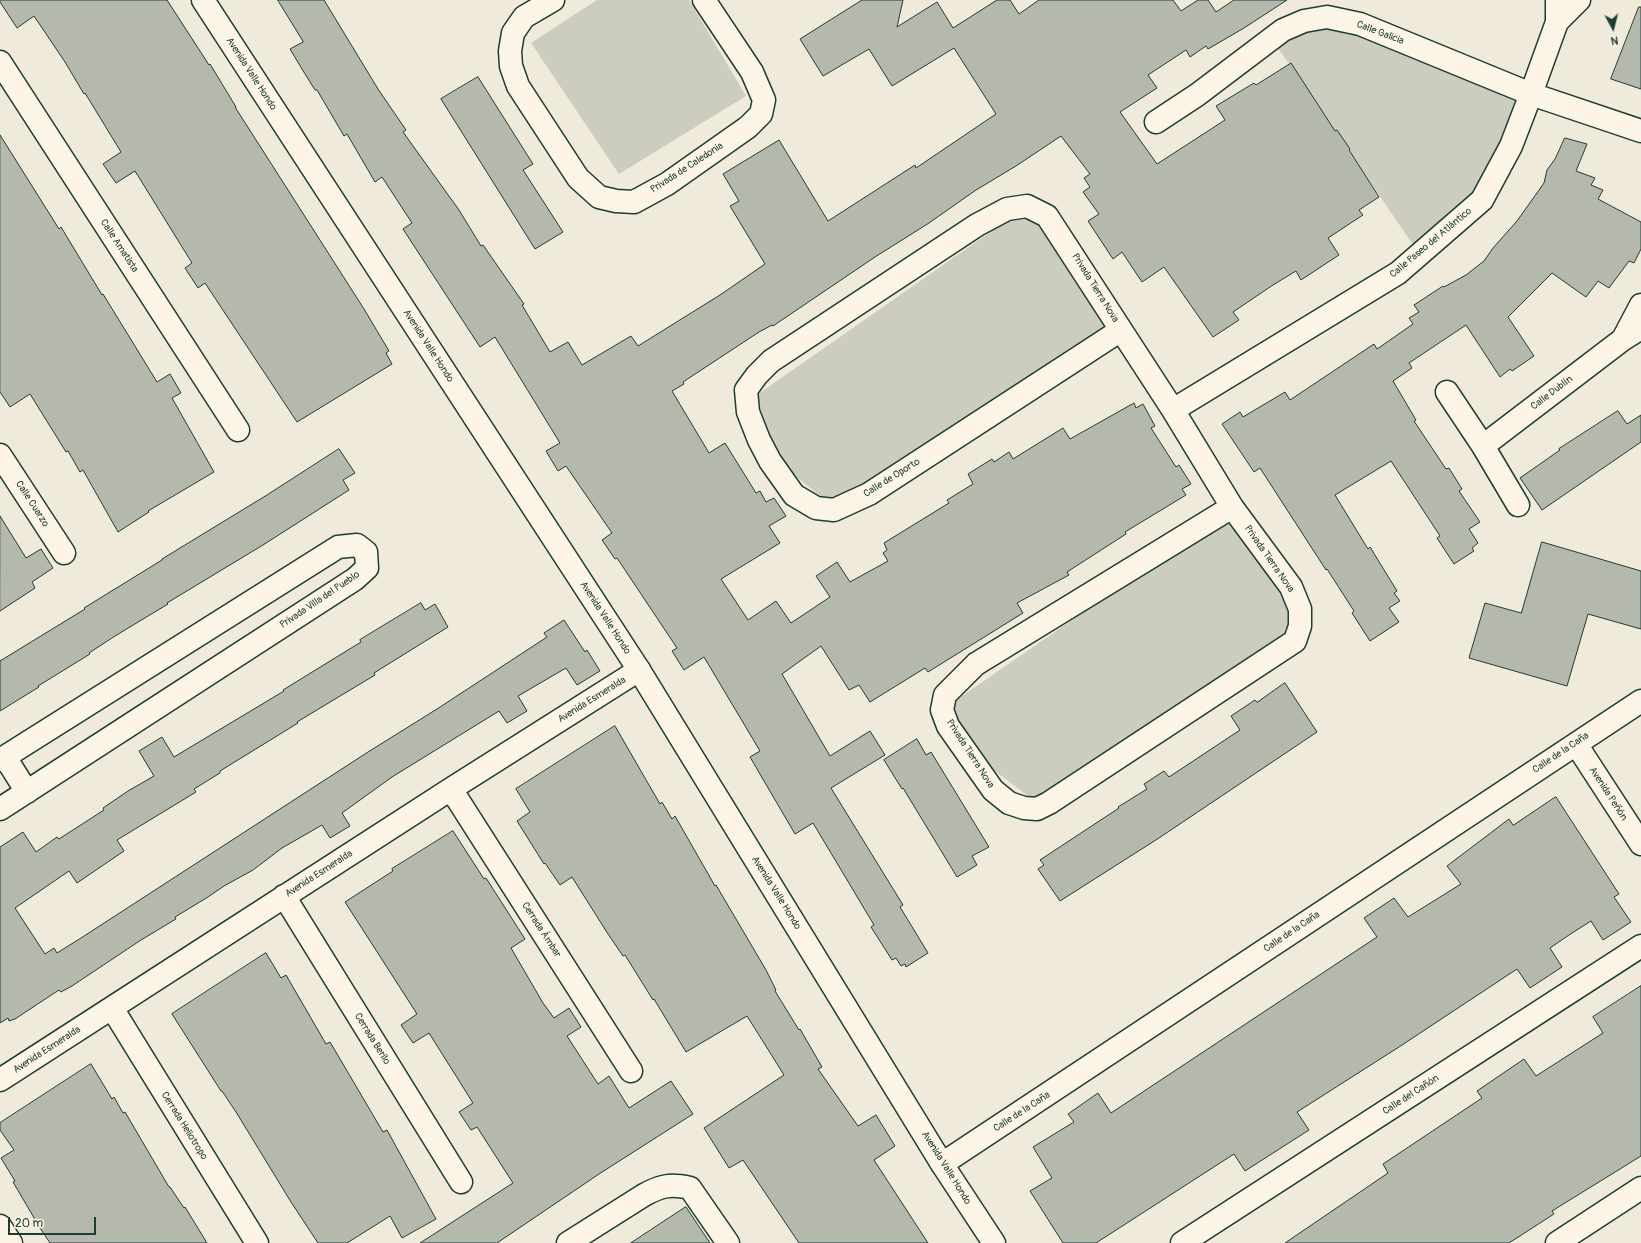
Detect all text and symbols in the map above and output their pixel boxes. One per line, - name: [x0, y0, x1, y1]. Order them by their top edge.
- north arrow: [1593, 8, 1633, 48]
- street label: Calle Galicia: [1355, 19, 1405, 47]
- text: N: [1610, 34, 1619, 47]
- street label: Avenida Valle Hondo: [223, 35, 279, 113]
- street label: Privada de Caledonia: [648, 140, 726, 196]
- street label: Calle Paseo del Atlántico: [1388, 205, 1474, 281]
- street label: Calle Amatista: [97, 217, 141, 275]
- street label: Privada Tierra Nova: [1069, 251, 1121, 325]
- street label: Avenida Valle Hondo: [400, 307, 456, 385]
- street label: Calle Dublín: [1529, 373, 1575, 413]
- street label: Calle de Oporto: [862, 456, 922, 500]
- street label: Calle Cuarzo: [13, 479, 51, 529]
- street label: Privada Tierra Nova: [1241, 523, 1297, 595]
- street label: Privada Villa del Pueblo: [278, 569, 362, 631]
- street label: Avenida Valle Hondo: [577, 579, 633, 657]
- street label: Avenida Esmeralda: [556, 674, 628, 726]
- street label: Privada Tierra Nova: [943, 717, 997, 791]
- street label: Calle de la Caña: [1531, 730, 1591, 776]
- street label: Avenida Peñón: [1586, 765, 1630, 823]
- street label: Avenida Esmeralda: [283, 848, 355, 900]
- street label: Avenida Valle Hondo: [749, 854, 803, 932]
- street label: Cerrada Ámbar: [519, 900, 563, 960]
- street label: Calle de la Caña: [1262, 909, 1322, 955]
- street label: Cerrada Berilo: [351, 1011, 393, 1067]
- street label: Avenida Esmeralda: [11, 1024, 83, 1076]
- street label: Calle del Cañón: [1381, 1072, 1441, 1118]
- street label: Calle de la Caña: [991, 1089, 1053, 1135]
- street label: Cerrada Heliotropo: [158, 1090, 210, 1162]
- street label: Avenida Valle Hondo: [919, 1129, 973, 1207]
- scale bar: [10, 1209, 98, 1235]
- text: 20 m: [15, 1216, 43, 1231]

